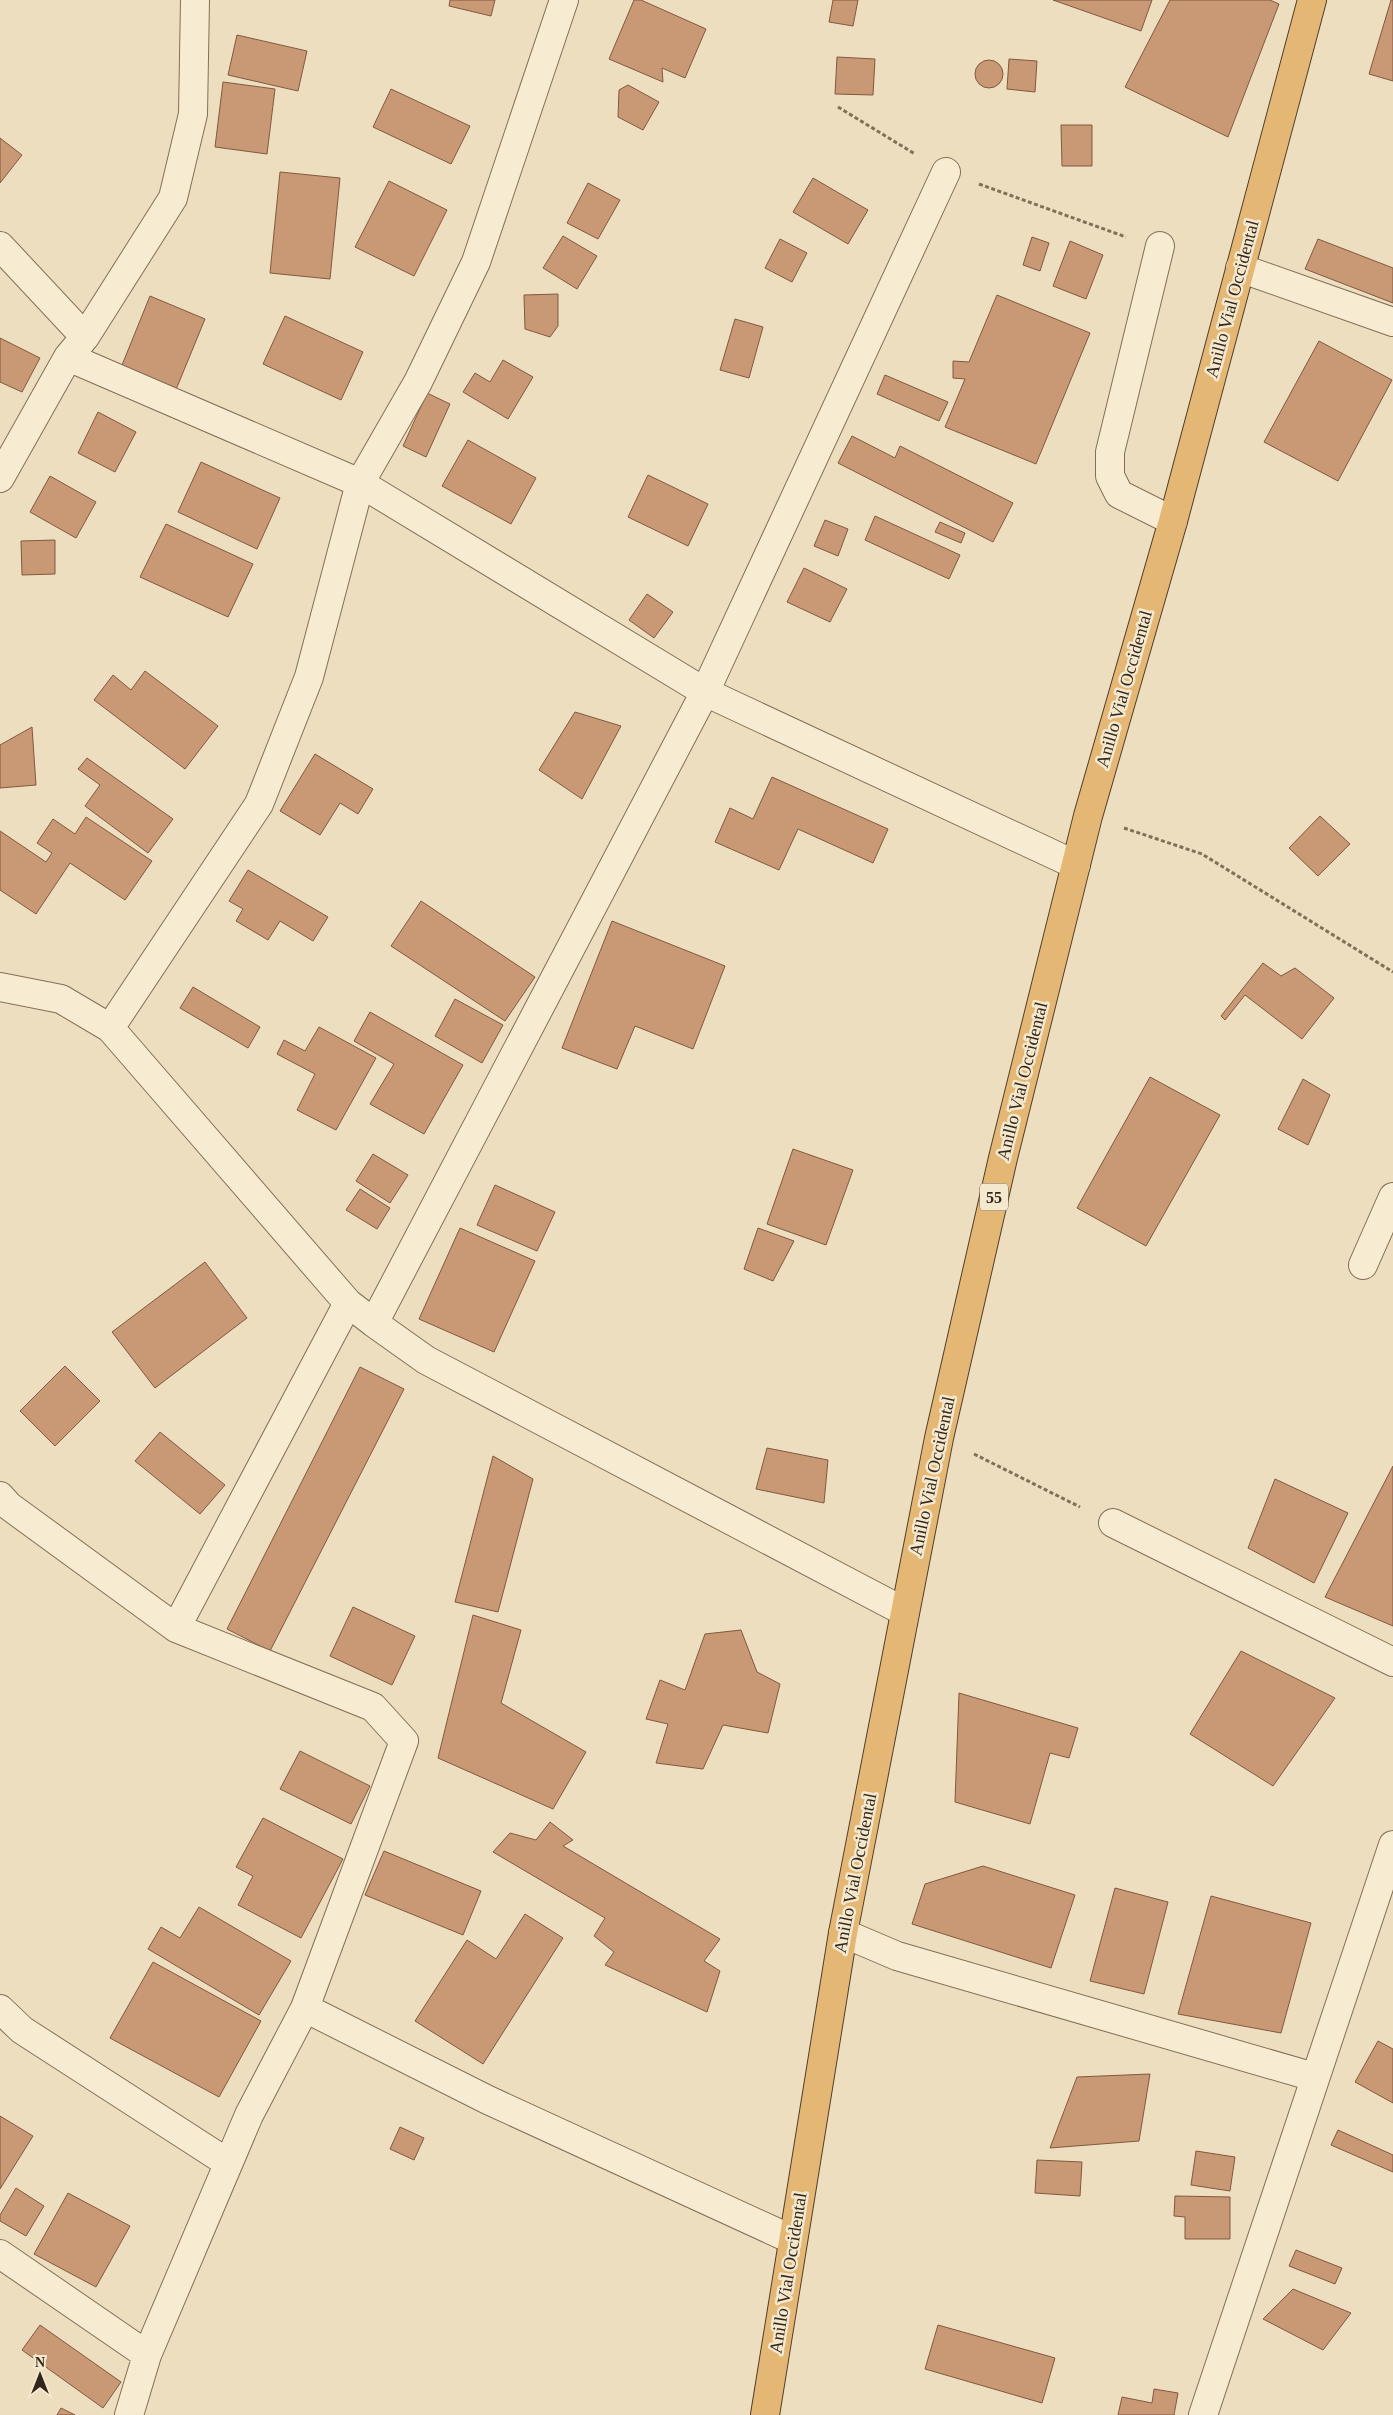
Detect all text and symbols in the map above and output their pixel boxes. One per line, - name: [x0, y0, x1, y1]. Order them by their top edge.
- street label: Anillo Vial Occidental: [1201, 218, 1263, 380]
- street label: Anillo Vial Occidental: [1092, 608, 1156, 770]
- street label: Anillo Vial Occidental: [993, 1000, 1051, 1162]
- road number: 55: [980, 1184, 1008, 1210]
- street label: Anillo Vial Occidental: [905, 1394, 959, 1558]
- street label: Anillo Vial Occidental: [830, 1791, 880, 1955]
- street label: Anillo Vial Occidental: [765, 2191, 811, 2355]
- north arrow: [15, 2350, 65, 2400]
- text: N: [35, 2355, 45, 2370]

